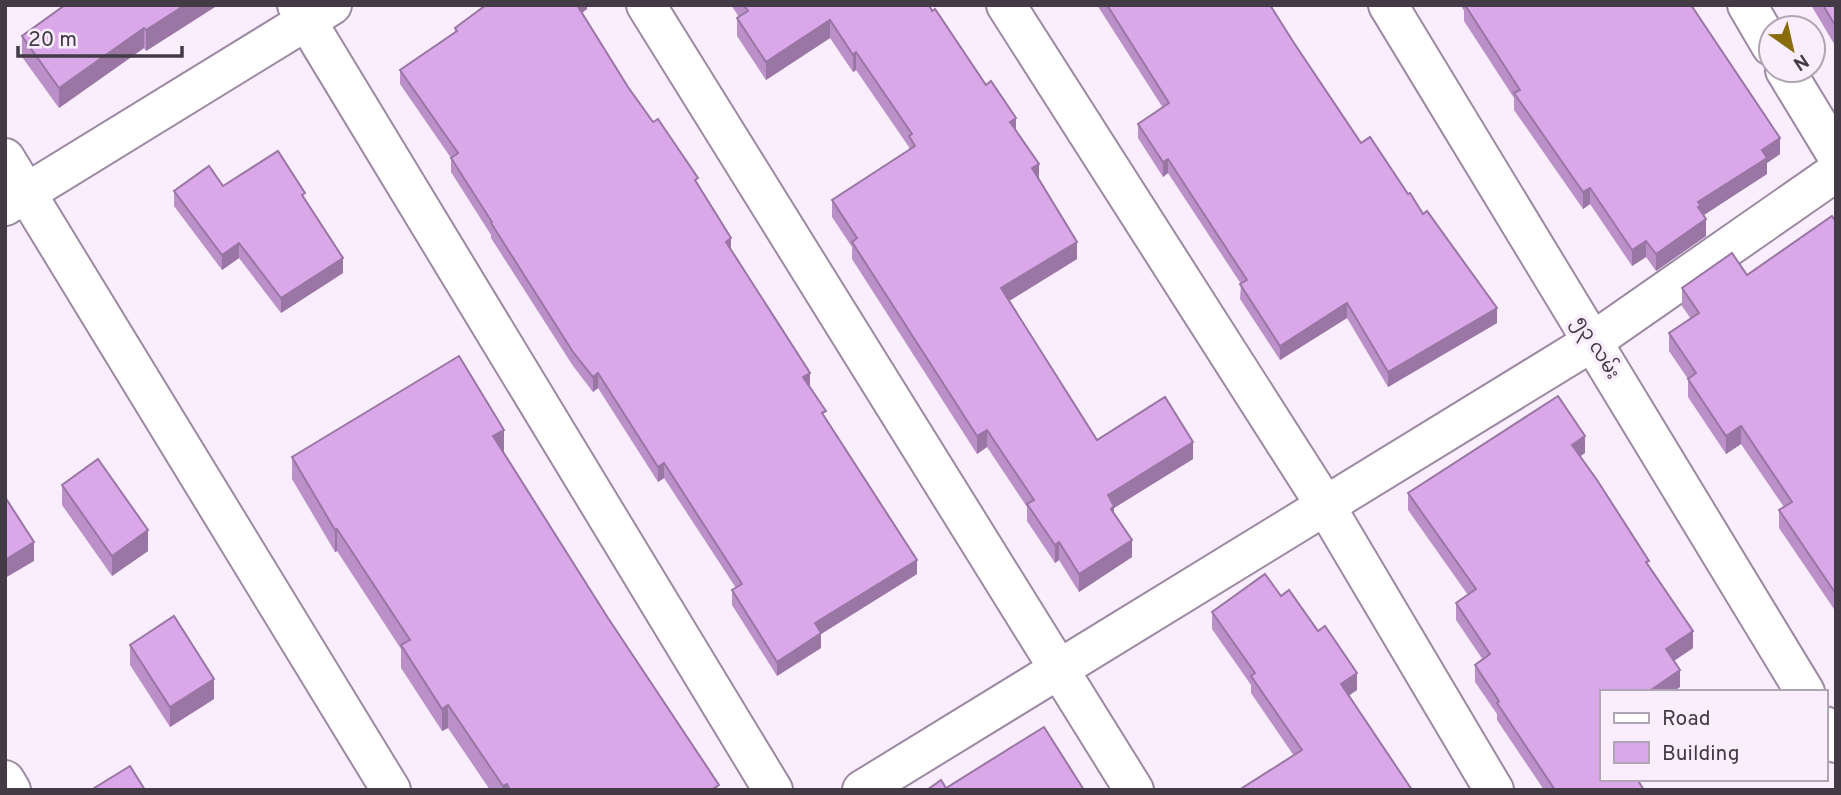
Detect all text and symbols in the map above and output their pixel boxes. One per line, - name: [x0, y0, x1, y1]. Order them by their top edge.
- scale bar: [18, 14, 182, 58]
- north arrow: [1757, 14, 1827, 84]
- text: 20 m: [28, 27, 77, 54]
- text: N: [1788, 48, 1813, 75]
- street label: ၅၃ လမ်း: [1566, 310, 1628, 385]
- legend: [1600, 690, 1827, 781]
- text: Road: [1662, 706, 1711, 733]
- text: Building: [1662, 741, 1740, 768]

